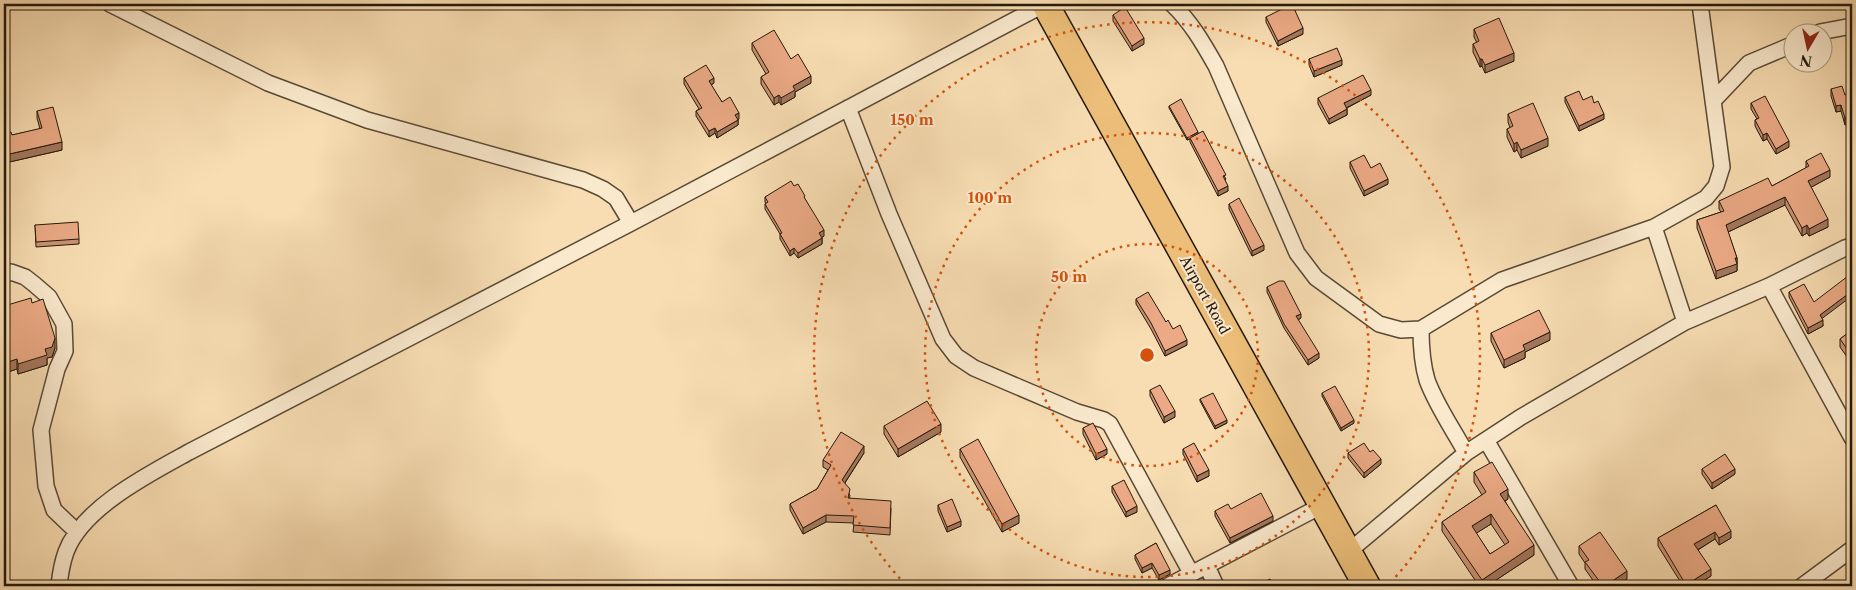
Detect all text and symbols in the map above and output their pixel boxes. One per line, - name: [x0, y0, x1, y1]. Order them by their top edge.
- north arrow: [1784, 22, 1834, 72]
- text: N: [1799, 51, 1813, 71]
- text: 150 m: [890, 110, 934, 129]
- text: 100 m: [968, 188, 1012, 207]
- street label: Airport Road: [1176, 252, 1234, 338]
- text: 50 m: [1051, 267, 1087, 286]
- centre of rings: [1138, 346, 1156, 364]

